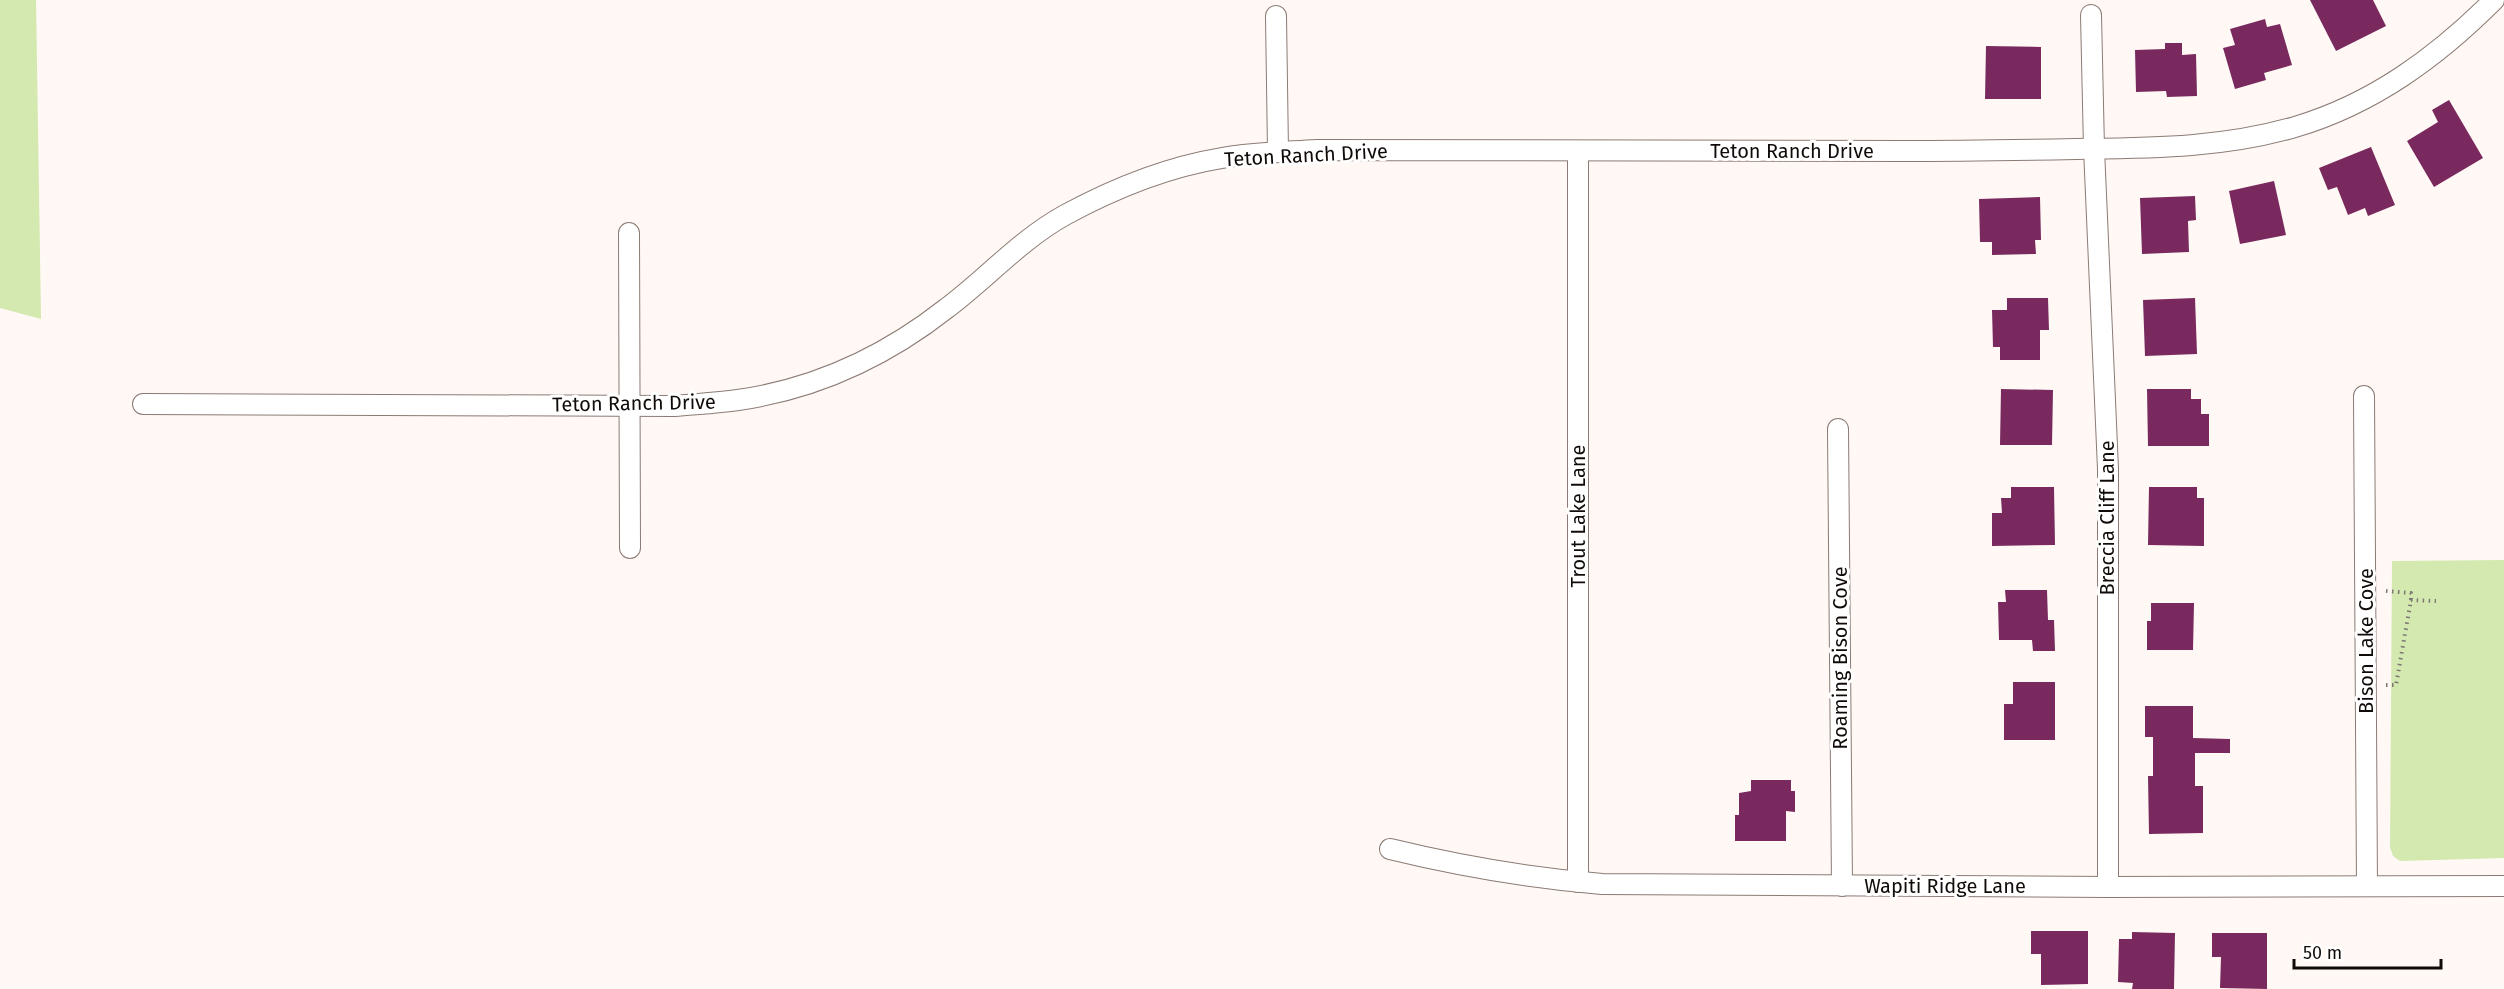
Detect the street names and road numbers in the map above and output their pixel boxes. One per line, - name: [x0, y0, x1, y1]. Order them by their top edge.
- street label: Teton Ranch Drive: [1224, 139, 1388, 171]
- street label: Teton Ranch Drive: [1710, 139, 1874, 163]
- street label: Teton Ranch Drive: [552, 390, 716, 416]
- street label: Breccia Cliff Lane: [2095, 440, 2119, 596]
- street label: Trout Lake Lane: [1566, 445, 1590, 587]
- street label: Roaming Bison Cove: [1828, 566, 1852, 750]
- street label: Bison Lake Cove: [2354, 568, 2378, 714]
- street label: Wapiti Ridge Lane: [1864, 874, 2026, 898]

